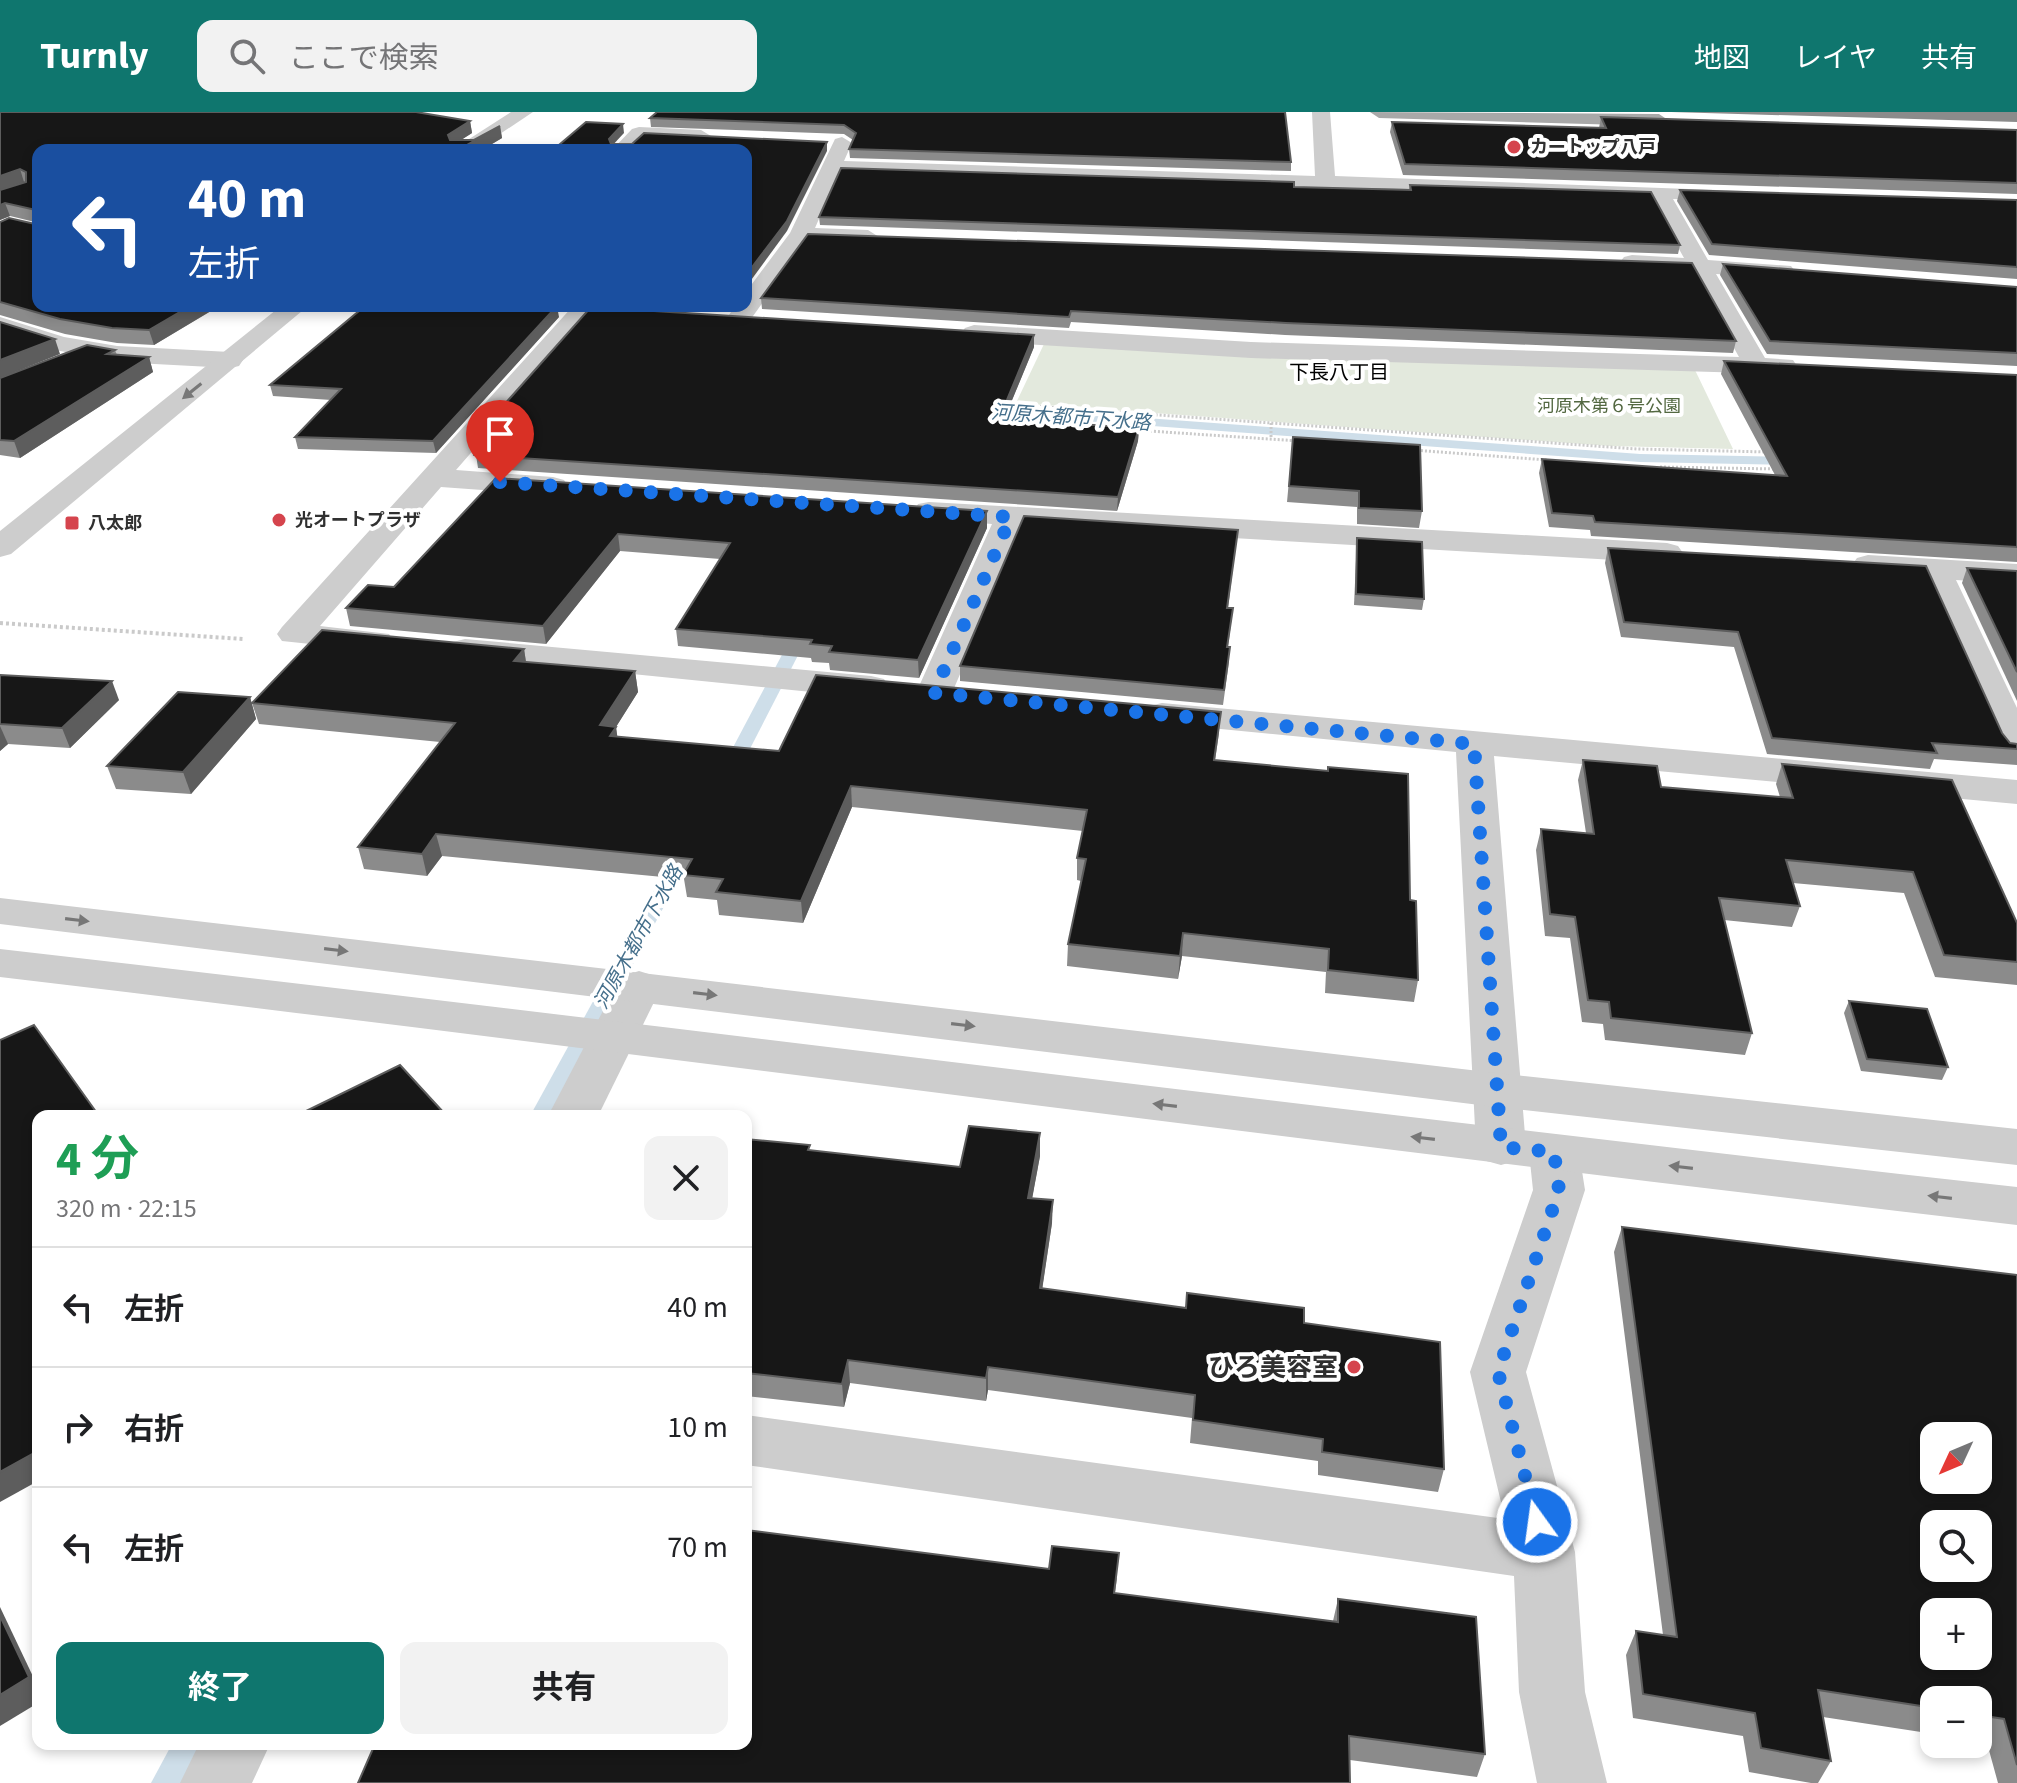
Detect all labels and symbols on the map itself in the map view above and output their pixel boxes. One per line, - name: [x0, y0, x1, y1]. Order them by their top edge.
- place label: カートップ八戸: [1530, 135, 1656, 160]
- marker: カートップ八戸: [1505, 138, 1523, 156]
- district label: 下長八丁目: [1289, 359, 1389, 387]
- one-way arrow: [182, 382, 203, 399]
- park label: 河原木第６号公園: [1537, 394, 1681, 419]
- water label: 河原木都市下水路: [990, 398, 1154, 438]
- pin: [466, 400, 534, 482]
- place label: 光オートプラザ: [295, 508, 421, 533]
- place label: 八太郎: [88, 511, 142, 536]
- marker: 光オートプラザ: [270, 511, 288, 529]
- marker: 八太郎: [63, 514, 81, 532]
- water label: 河原木都市下水路: [588, 859, 691, 1014]
- one-way arrow: [65, 914, 90, 927]
- one-way arrow: [324, 944, 349, 957]
- one-way arrow: [693, 988, 718, 1001]
- one-way arrow: [951, 1019, 976, 1032]
- one-way arrow: [1152, 1098, 1177, 1111]
- one-way arrow: [1410, 1131, 1435, 1144]
- one-way arrow: [1668, 1160, 1693, 1173]
- one-way arrow: [1927, 1191, 1952, 1204]
- place label: ひろ美容室: [1208, 1349, 1338, 1386]
- marker: ひろ美容室: [1345, 1358, 1363, 1376]
- north arrow: [1920, 1422, 1992, 1494]
- position arrow: [1495, 1480, 1579, 1564]

